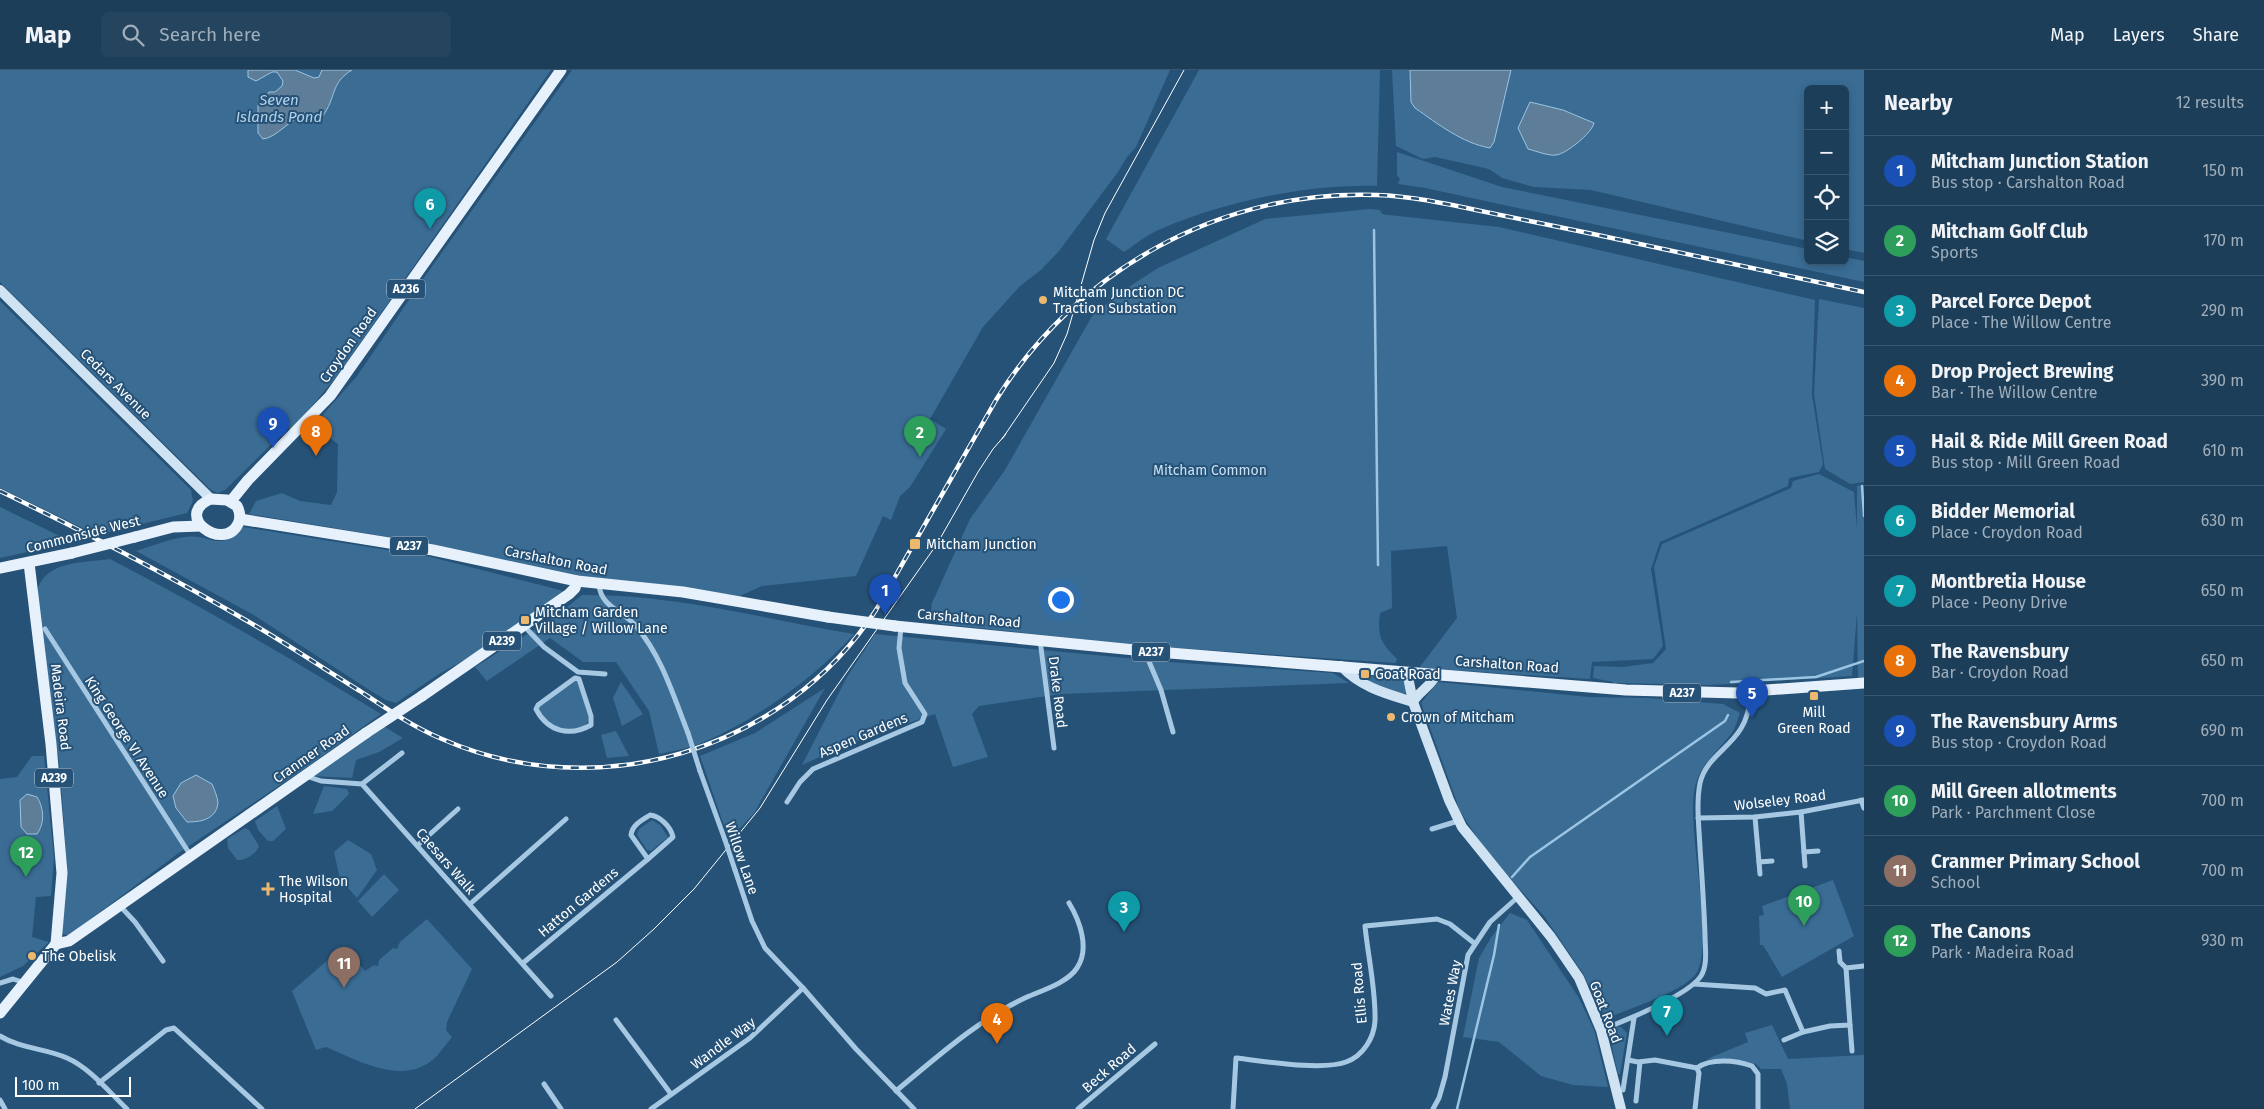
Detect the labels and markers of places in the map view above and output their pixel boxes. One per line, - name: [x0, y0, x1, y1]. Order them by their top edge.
- pin: 6: [414, 188, 446, 229]
- place label: Mitcham Junction DC Traction Substation: [1053, 284, 1184, 317]
- marker: Mitcham Junction DC Traction Substation: [1037, 294, 1049, 306]
- pin: 9: [257, 407, 289, 448]
- pin: 8: [300, 415, 332, 456]
- pin: 2: [904, 416, 936, 457]
- place label: Mitcham Junction: [926, 536, 1037, 553]
- marker: Mitcham Junction: [908, 537, 922, 551]
- pin: 1: [869, 574, 901, 615]
- place label: Mitcham Garden Village / Willow Lane: [535, 604, 668, 637]
- marker: Mitcham Garden Village / Willow Lane: [519, 614, 531, 626]
- place label: Goat Road: [1375, 666, 1441, 683]
- marker: Goat Road: [1359, 668, 1371, 680]
- pin: 5: [1736, 677, 1768, 718]
- marker: Mill Green Road: [1808, 690, 1820, 702]
- place label: Mill Green Road: [1777, 704, 1851, 737]
- place label: Crown of Mitcham: [1401, 709, 1515, 726]
- marker: Crown of Mitcham: [1385, 711, 1397, 723]
- pin: 12: [10, 836, 42, 877]
- place label: The Wilson Hospital: [279, 873, 348, 906]
- marker: The Wilson Hospital: [261, 882, 275, 896]
- pin: 10: [1788, 885, 1820, 926]
- pin: 3: [1108, 891, 1140, 932]
- pin: 11: [328, 947, 360, 988]
- place label: The Obelisk: [42, 948, 117, 965]
- marker: The Obelisk: [26, 950, 38, 962]
- pin: 7: [1651, 995, 1683, 1036]
- pin: 4: [981, 1003, 1013, 1044]

